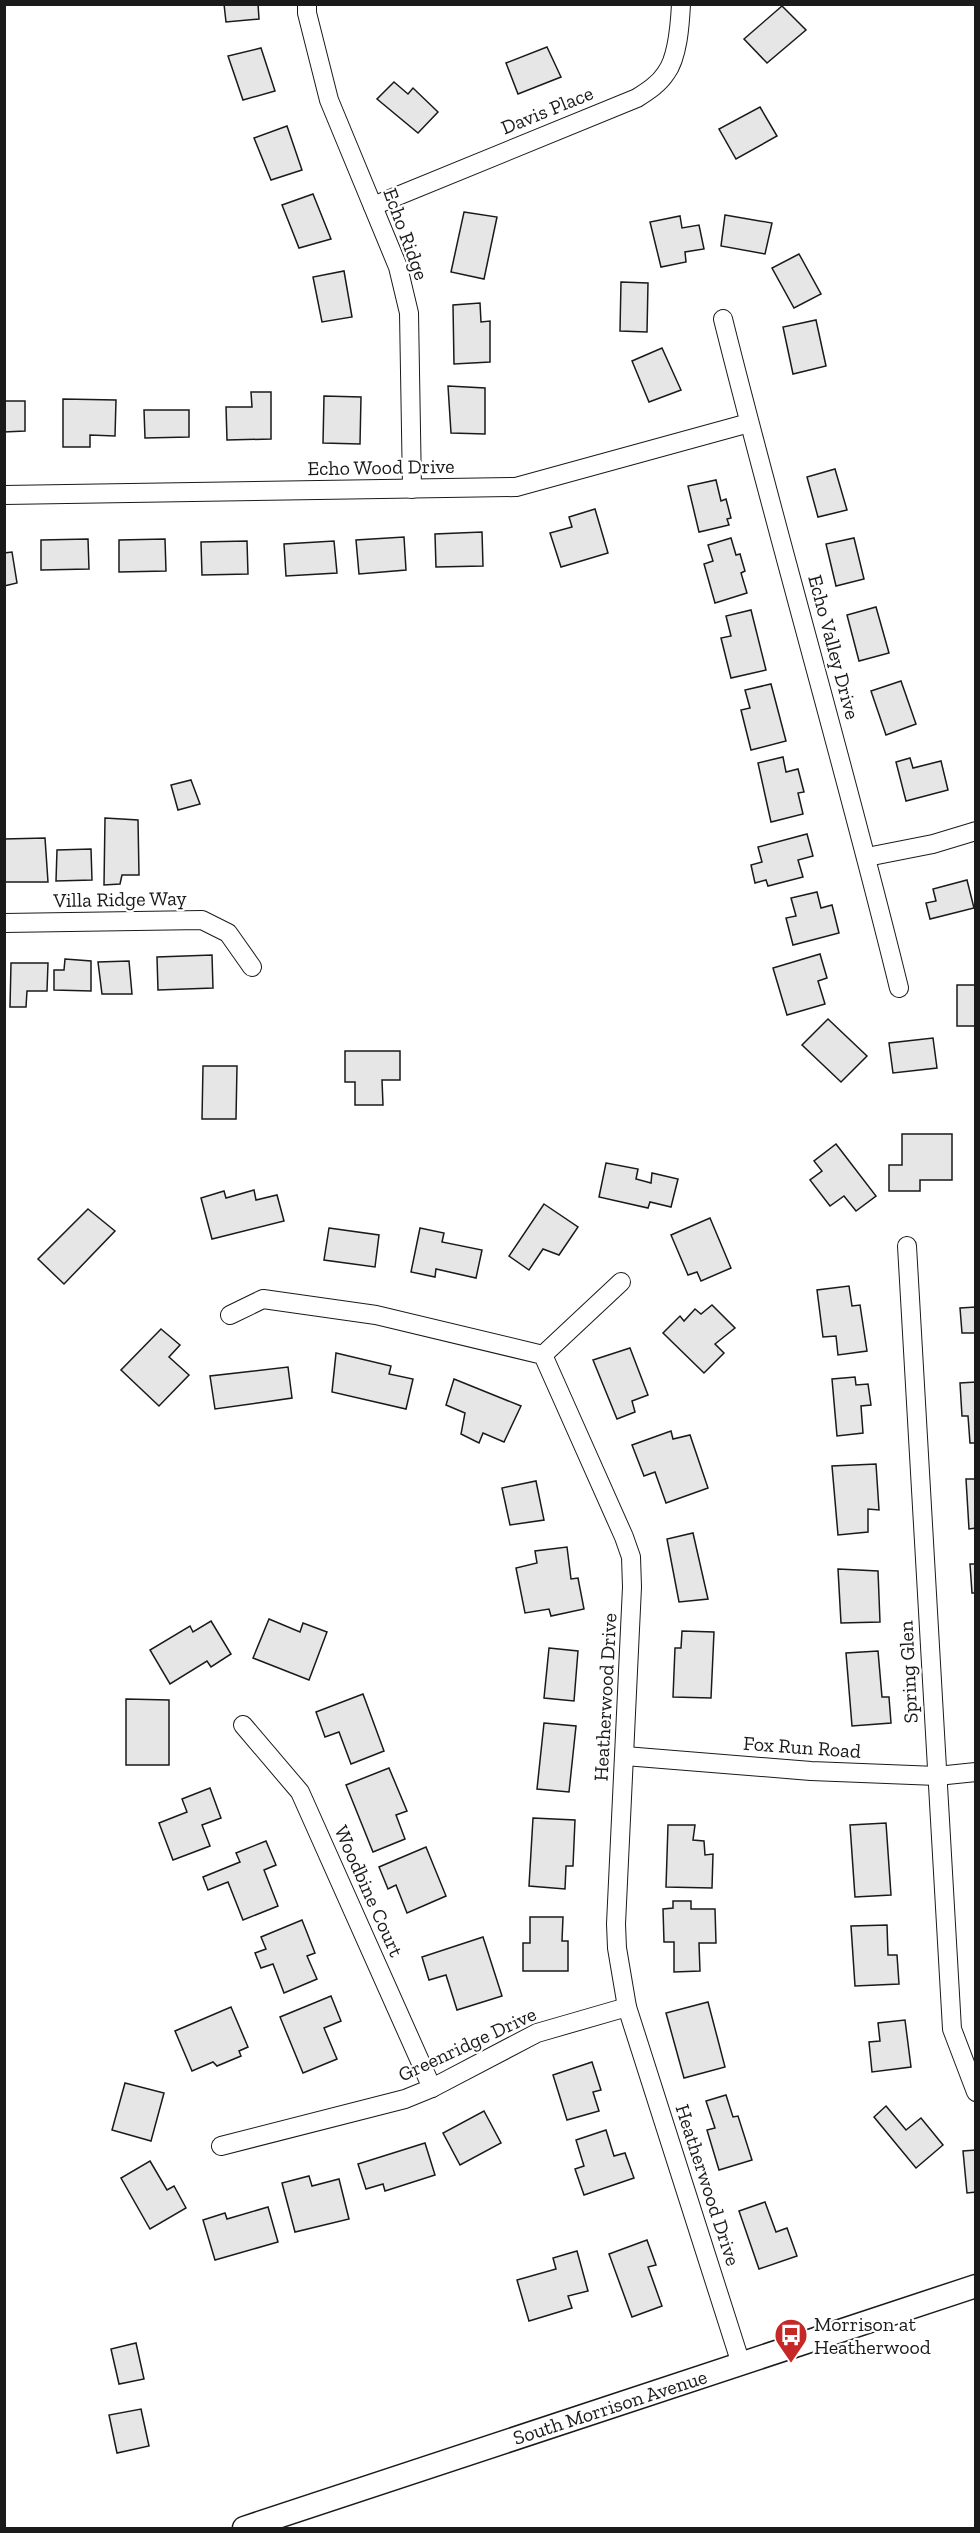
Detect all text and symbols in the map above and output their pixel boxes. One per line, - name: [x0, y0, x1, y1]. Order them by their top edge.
- street label: Davis Place: [497, 81, 597, 139]
- street label: Echo Ridge: [378, 185, 434, 283]
- street label: Echo Wood Drive: [307, 454, 455, 480]
- street label: Echo Valley Drive: [803, 572, 865, 722]
- street label: Villa Ridge Way: [52, 886, 188, 912]
- street label: Heatherwood Drive: [589, 1612, 621, 1782]
- street label: Spring Glen: [893, 1620, 923, 1724]
- street label: Fox Run Road: [742, 1731, 862, 1763]
- street label: Woodbine Court: [329, 1822, 409, 1961]
- street label: Greenridge Drive: [394, 2002, 540, 2086]
- street label: Heatherwood Drive: [671, 2101, 745, 2269]
- place label: Morrison at Heatherwood: [814, 2312, 931, 2359]
- bus stop icon: Morrison at Heatherwood: [773, 2317, 809, 2364]
- street label: South Morrison Avenue: [510, 2364, 710, 2450]

